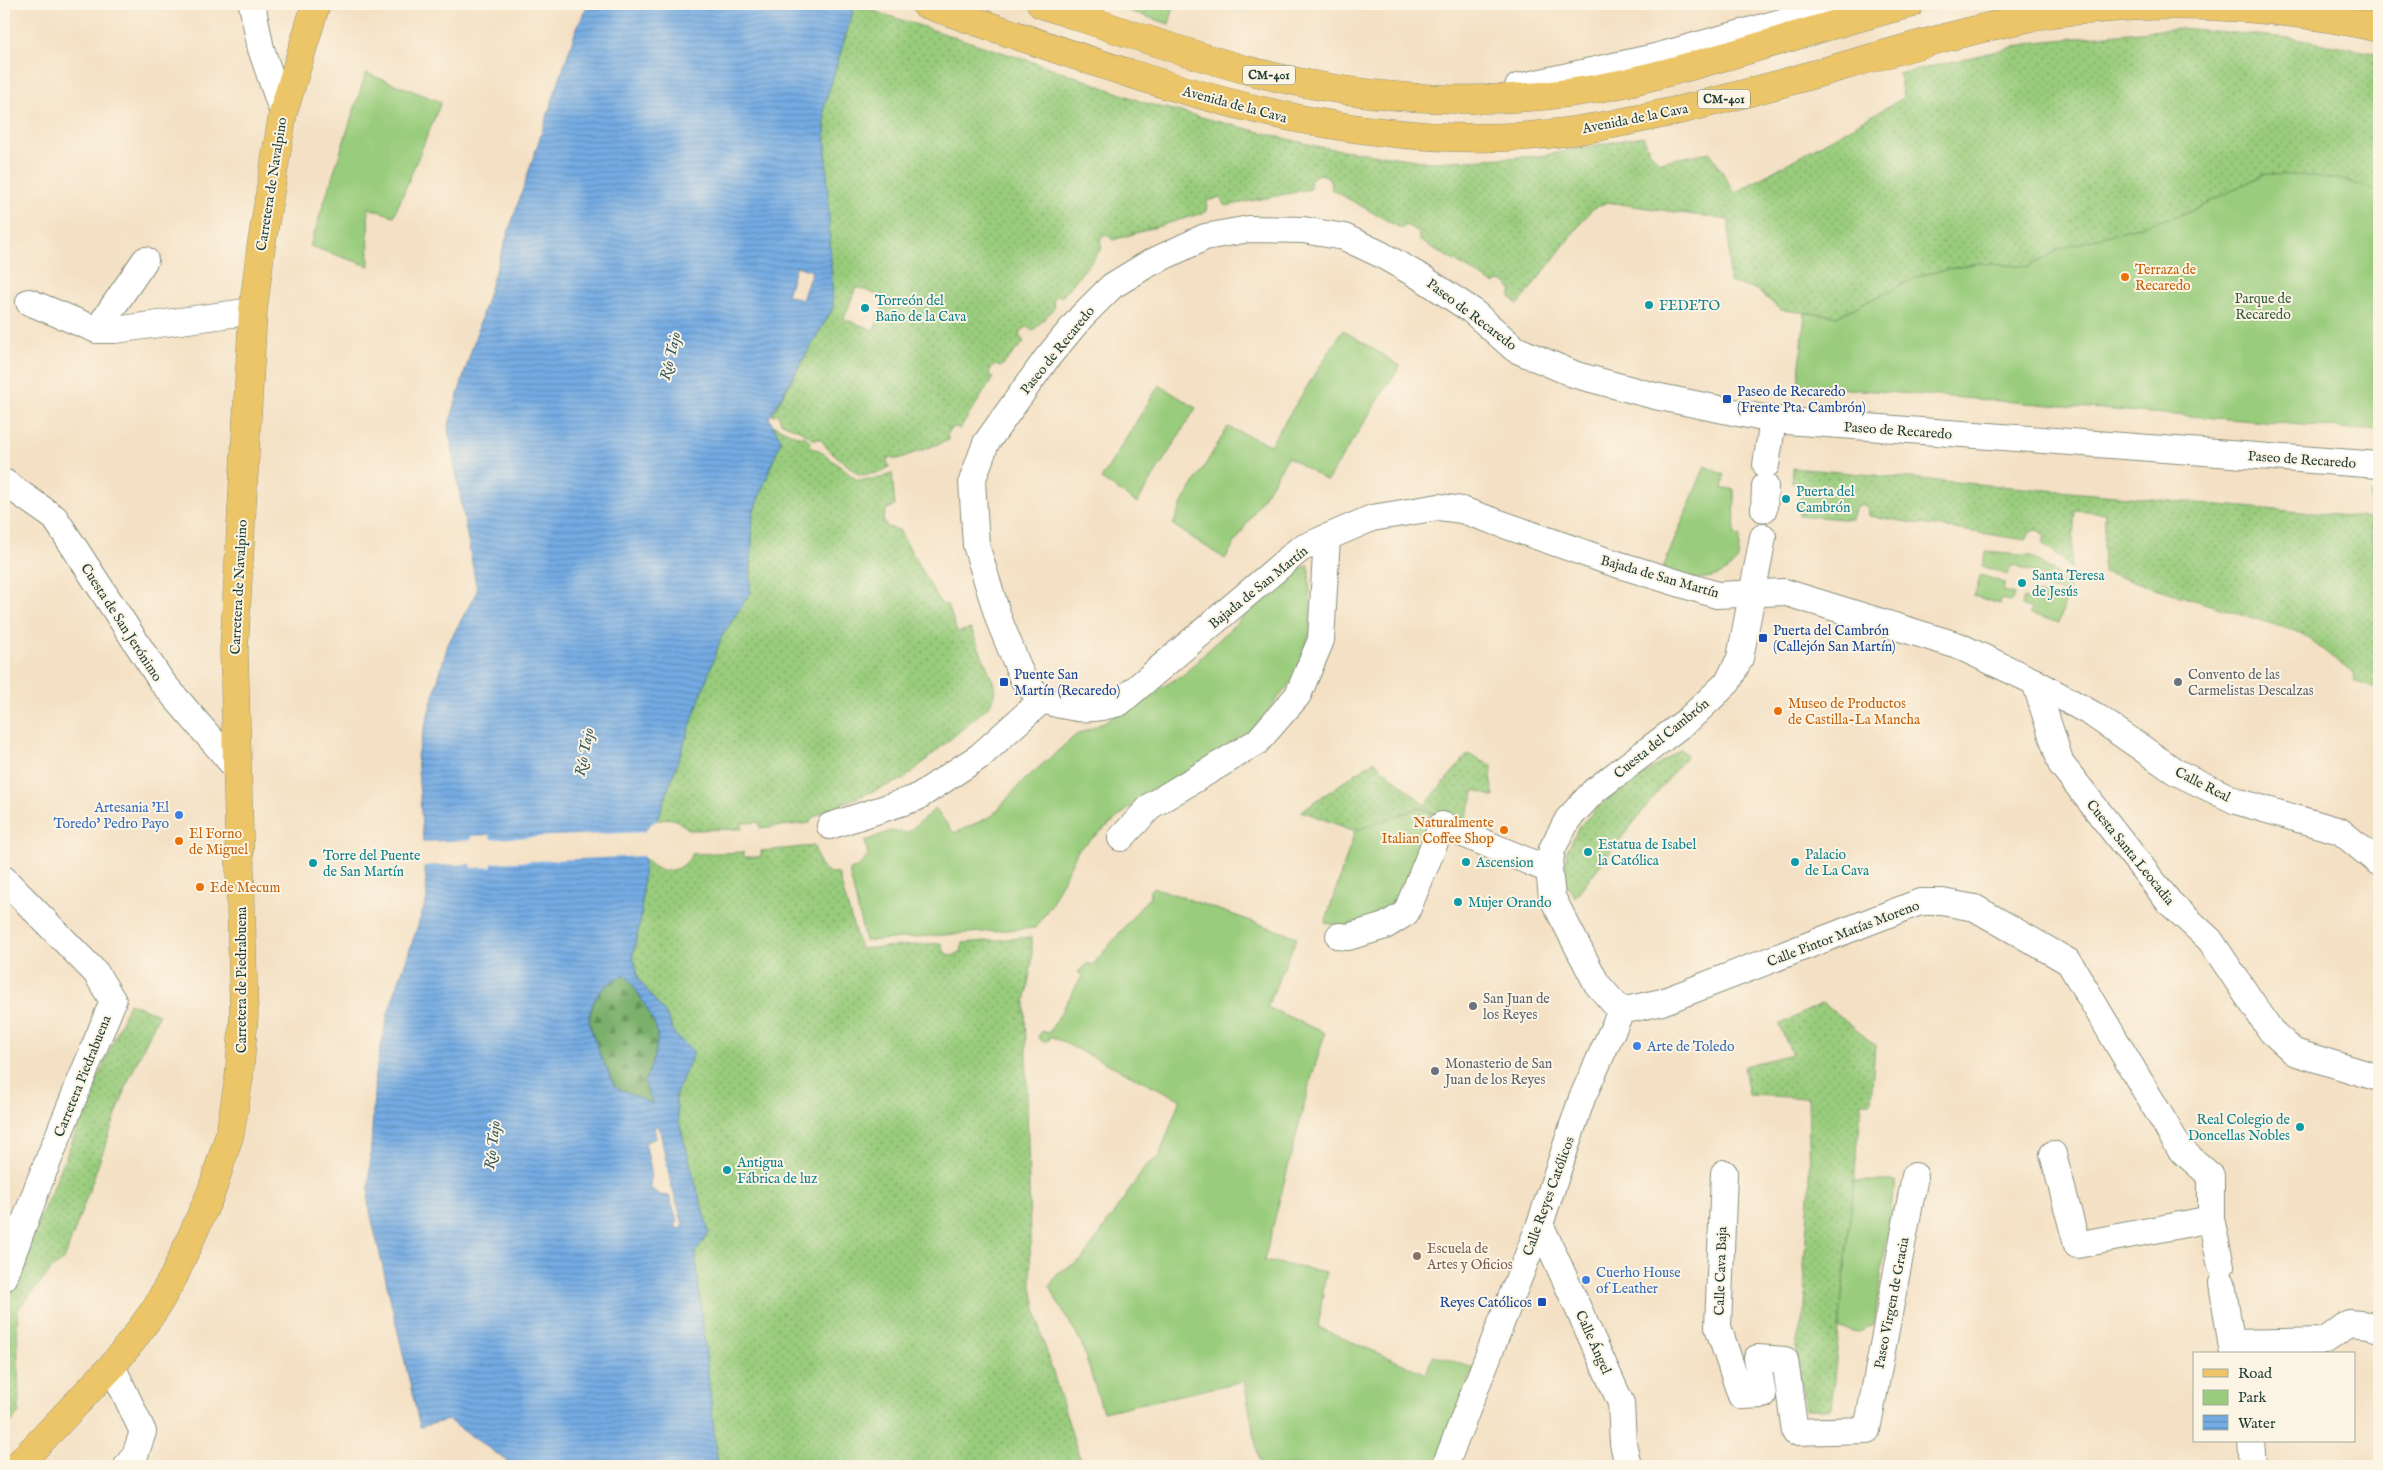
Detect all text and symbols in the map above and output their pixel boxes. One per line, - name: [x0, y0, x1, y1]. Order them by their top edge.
- road number: CM-401: [1243, 66, 1295, 84]
- street label: Avenida de la Cava: [1180, 82, 1290, 128]
- road number: CM-401: [1698, 90, 1750, 108]
- street label: Avenida de la Cava: [1580, 100, 1691, 138]
- street label: Carretera de Navalpino: [253, 116, 292, 252]
- place label: Terraza de Recaredo: [2135, 261, 2197, 295]
- marker: Terraza de Recaredo: [2119, 271, 2131, 283]
- street label: Paseo de Recaredo: [1423, 275, 1521, 355]
- park label: Parque de Recaredo: [2235, 290, 2292, 324]
- place label: Torreón del Baño de la Cava: [875, 292, 967, 326]
- place label: FEDETO: [1659, 297, 1721, 315]
- marker: FEDETO: [1643, 299, 1655, 311]
- marker: Torreón del Baño de la Cava: [859, 302, 871, 314]
- street label: Paseo de Recaredo: [1017, 302, 1099, 398]
- water label: Río Tajo: [656, 330, 685, 382]
- place label: Paseo de Recaredo (Frente Pta. Cambrón): [1737, 383, 1866, 417]
- marker: Paseo de Recaredo (Frente Pta. Cambrón): [1721, 393, 1733, 405]
- street label: Paseo de Recaredo: [1843, 418, 1953, 444]
- street label: Paseo de Recaredo: [2247, 447, 2357, 473]
- place label: Puerta del Cambrón: [1796, 483, 1855, 517]
- marker: Puerta del Cambrón: [1780, 493, 1792, 505]
- street label: Carretera de Navalpino: [226, 519, 252, 655]
- street label: Bajada de San Martín: [1205, 542, 1312, 633]
- street label: Bajada de San Martín: [1598, 551, 1722, 603]
- street label: Cuesta de San Jerónimo: [76, 560, 166, 685]
- place label: Santa Teresa de Jesús: [2032, 567, 2105, 601]
- marker: Santa Teresa de Jesús: [2016, 577, 2028, 589]
- place label: Puerta del Cambrón (Callejón San Martín): [1773, 622, 1896, 656]
- marker: Puerta del Cambrón (Callejón San Martín): [1757, 632, 1769, 644]
- place label: Puente San Martín (Recaredo): [1014, 666, 1120, 700]
- place label: Convento de las Carmelistas Descalzas: [2188, 666, 2314, 700]
- marker: Puente San Martín (Recaredo): [998, 676, 1010, 688]
- marker: Convento de las Carmelistas Descalzas: [2172, 676, 2184, 688]
- street label: Cuesta del Cambrón: [1610, 694, 1713, 783]
- place label: Museo de Productos de Castilla-La Mancha: [1788, 695, 1921, 729]
- marker: Museo de Productos de Castilla-La Mancha: [1772, 705, 1784, 717]
- water label: Río Tajo: [570, 726, 598, 778]
- street label: Calle Real: [2172, 763, 2234, 807]
- street label: Cuesta Santa Leocadia: [2082, 796, 2179, 910]
- place label: Artesania 'El Toredo' Pedro Payo: [53, 799, 169, 833]
- marker: Artesania 'El Toredo' Pedro Payo: [173, 809, 185, 821]
- place label: Naturalmente Italian Coffee Shop: [1382, 814, 1495, 848]
- marker: Naturalmente Italian Coffee Shop: [1498, 824, 1510, 836]
- place label: El Forno de Miguel: [189, 825, 248, 859]
- marker: El Forno de Miguel: [173, 835, 185, 847]
- place label: Estatua de Isabel la Católica: [1598, 836, 1697, 870]
- marker: Estatua de Isabel la Católica: [1582, 846, 1594, 858]
- place label: Palacio de La Cava: [1805, 846, 1870, 880]
- place label: Torre del Puente de San Martín: [323, 847, 421, 881]
- place label: Ascension: [1475, 854, 1534, 872]
- marker: Ascension: [1460, 856, 1472, 868]
- marker: Palacio de La Cava: [1789, 856, 1801, 868]
- marker: Torre del Puente de San Martín: [307, 857, 319, 869]
- place label: Ede Mecum: [210, 879, 280, 897]
- marker: Ede Mecum: [194, 881, 206, 893]
- place label: Mujer Orando: [1468, 894, 1552, 912]
- marker: Mujer Orando: [1452, 896, 1464, 908]
- street label: Calle Pintor Matías Moreno: [1765, 896, 1923, 971]
- street label: Carretera de Piedrabuena: [233, 906, 251, 1053]
- place label: San Juan de los Reyes: [1483, 990, 1550, 1024]
- marker: San Juan de los Reyes: [1467, 1000, 1479, 1012]
- street label: Carretera Piedrabuena: [50, 1012, 116, 1140]
- place label: Arte de Toledo: [1646, 1038, 1735, 1056]
- marker: Arte de Toledo: [1631, 1040, 1643, 1052]
- place label: Monasterio de San Juan de los Reyes: [1443, 1055, 1553, 1089]
- marker: Monasterio de San Juan de los Reyes: [1429, 1065, 1441, 1077]
- place label: Real Colegio de Doncellas Nobles: [2188, 1111, 2291, 1145]
- water label: Río Tajo: [480, 1120, 505, 1171]
- marker: Real Colegio de Doncellas Nobles: [2294, 1121, 2306, 1133]
- street label: Calle Reyes Católicos: [1519, 1134, 1579, 1258]
- place label: Antigua Fábrica de luz: [736, 1154, 818, 1188]
- marker: Antigua Fábrica de luz: [721, 1164, 733, 1176]
- street label: Calle Cava Baja: [1710, 1225, 1732, 1316]
- street label: Paseo Virgen de Gracia: [1870, 1235, 1914, 1371]
- place label: Escuela de Artes y Oficios: [1426, 1240, 1513, 1274]
- marker: Escuela de Artes y Oficios: [1411, 1250, 1423, 1262]
- place label: Cuerho House of Leather: [1596, 1264, 1681, 1298]
- marker: Cuerho House of Leather: [1580, 1274, 1592, 1286]
- place label: Reyes Católicos: [1440, 1294, 1532, 1312]
- marker: Reyes Católicos: [1536, 1296, 1548, 1308]
- street label: Calle Ángel: [1571, 1307, 1616, 1377]
- legend: [2193, 1352, 2356, 1442]
- text: Road: [2238, 1364, 2273, 1383]
- text: Park: [2238, 1388, 2268, 1407]
- text: Water: [2238, 1414, 2276, 1433]

